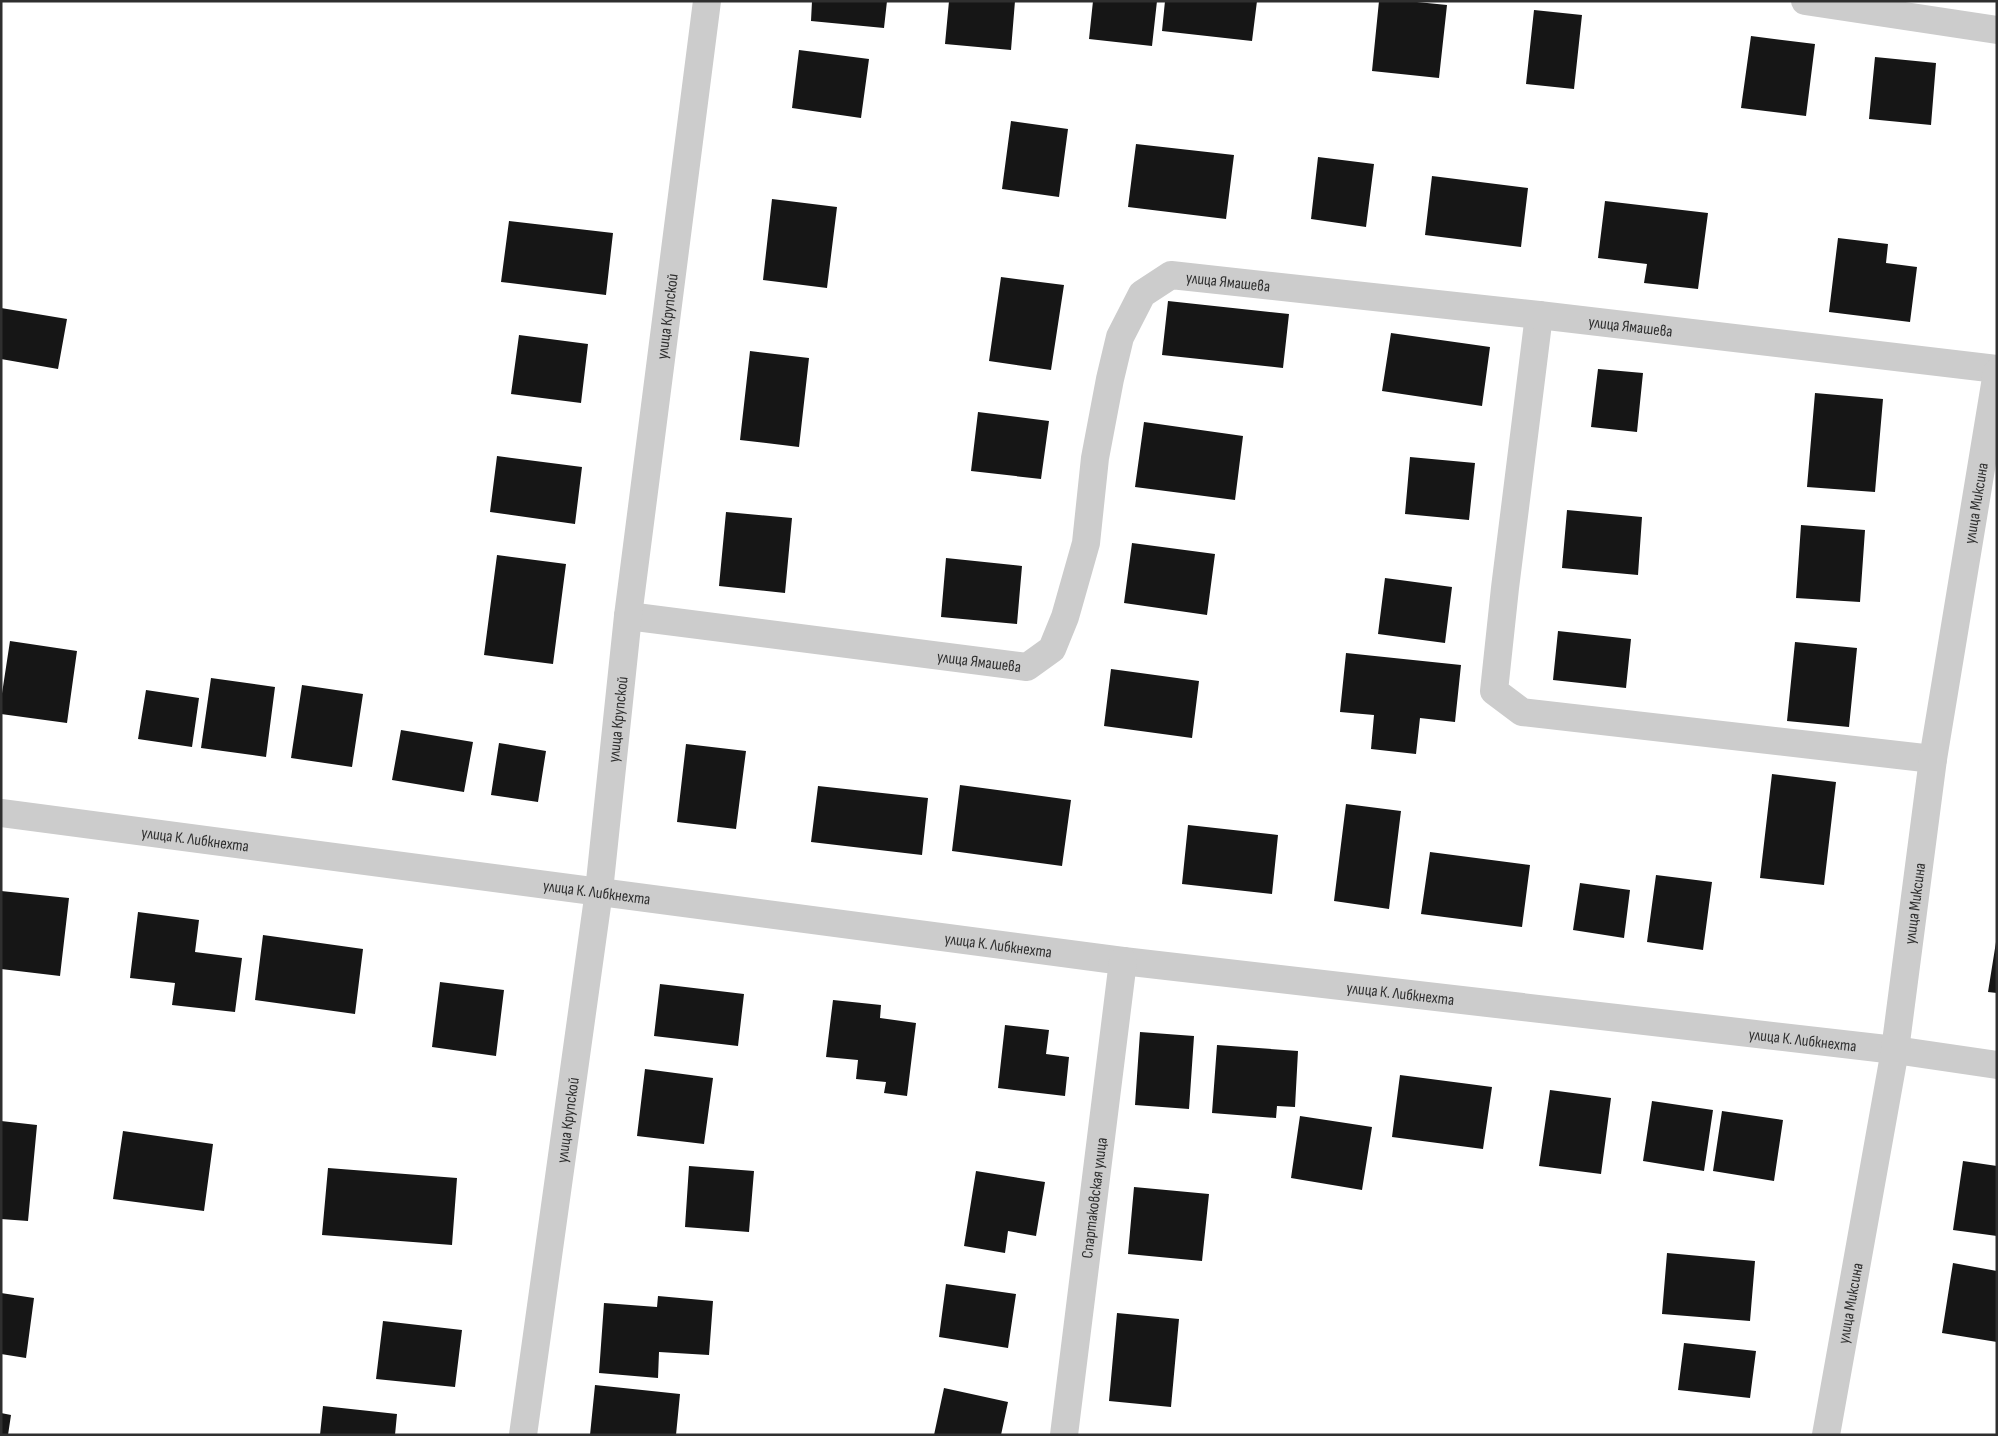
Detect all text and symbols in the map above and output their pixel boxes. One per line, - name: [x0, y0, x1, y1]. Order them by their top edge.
- street label: улица Ямашева: [1185, 269, 1271, 297]
- street label: улица Крупской: [653, 273, 683, 360]
- street label: улица Ямашева: [1587, 313, 1674, 342]
- street label: улица Миксина: [1961, 461, 1993, 545]
- street label: улица Ямашева: [936, 648, 1022, 677]
- street label: улица Крупской: [605, 676, 633, 763]
- street label: улица К. Либкнехта: [140, 824, 250, 857]
- street label: улица Миксина: [1901, 862, 1930, 945]
- street label: улица К. Либкнехта: [542, 877, 652, 910]
- street label: улица К. Либкнехта: [943, 930, 1053, 963]
- street label: улица К. Либкнехта: [1345, 979, 1455, 1010]
- street label: улица К. Либкнехта: [1748, 1025, 1857, 1056]
- street label: улица Крупской: [553, 1076, 584, 1164]
- street label: Спартаковская улица: [1078, 1136, 1112, 1260]
- street label: улица Миксина: [1835, 1261, 1868, 1345]

